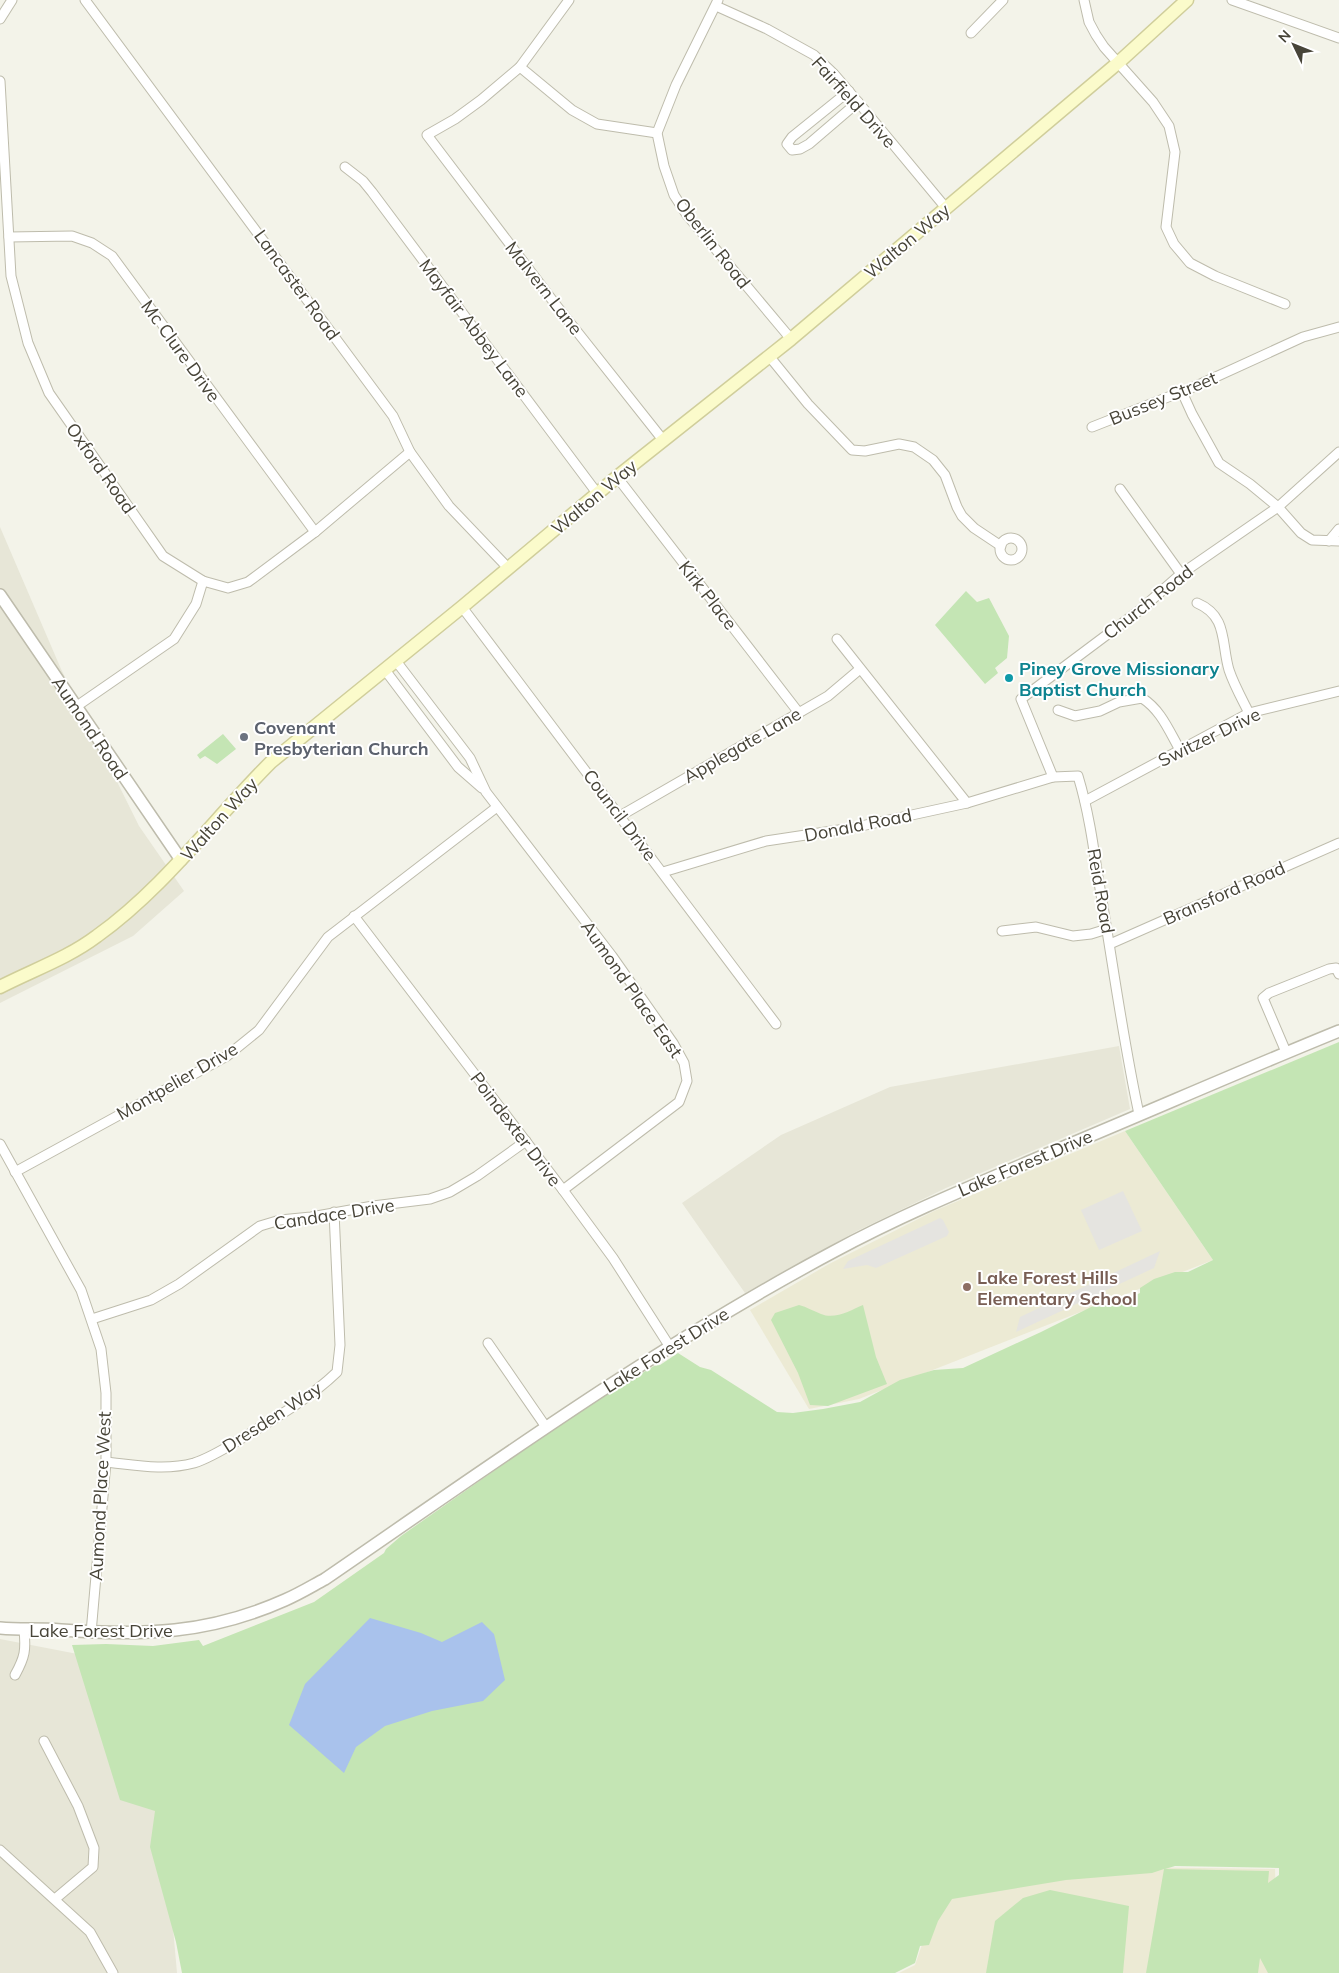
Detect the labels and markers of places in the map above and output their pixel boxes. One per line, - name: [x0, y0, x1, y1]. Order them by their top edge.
- place label: Piney Grove Missionary Baptist Church: [1019, 657, 1219, 701]
- marker: Piney Grove Missionary Baptist Church: [1003, 672, 1015, 684]
- place label: Covenant Presbyterian Church: [254, 716, 429, 760]
- marker: Covenant Presbyterian Church: [238, 731, 250, 743]
- place label: Lake Forest Hills Elementary School: [977, 1266, 1137, 1310]
- marker: Lake Forest Hills Elementary School: [961, 1281, 973, 1293]

